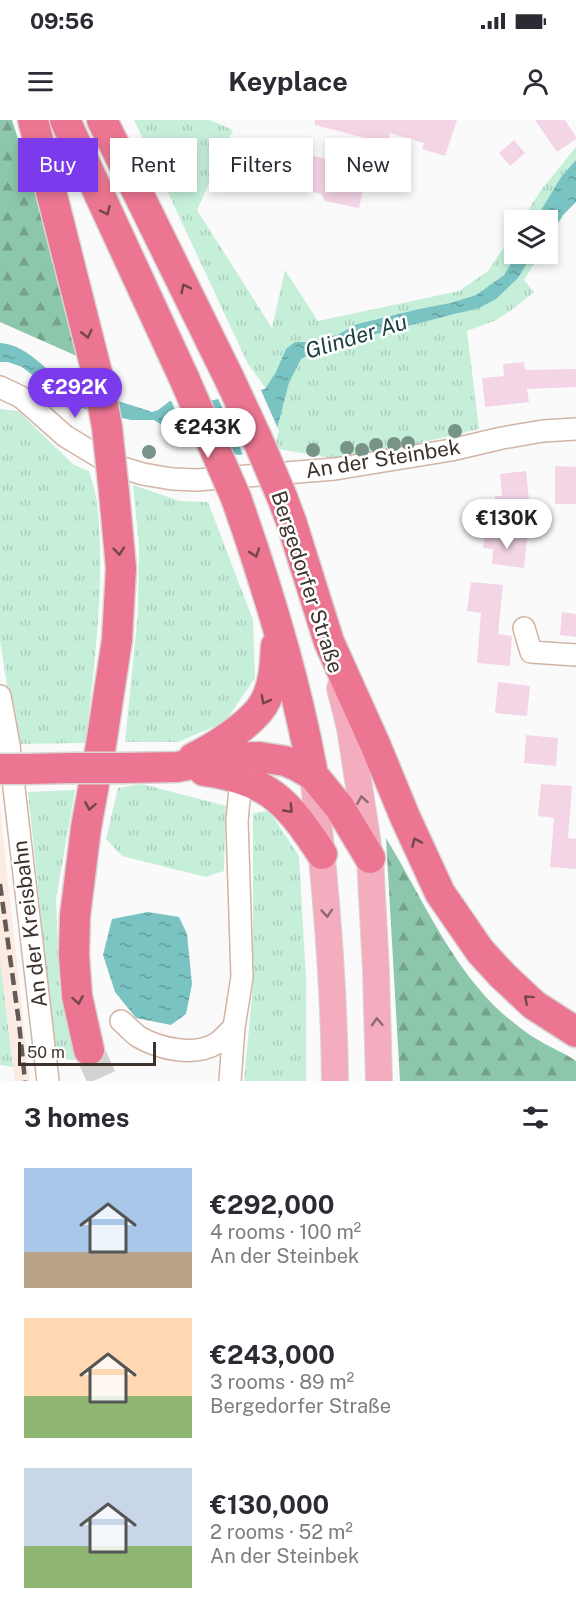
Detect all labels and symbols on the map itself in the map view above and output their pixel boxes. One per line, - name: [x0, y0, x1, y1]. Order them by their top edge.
- one-way arrow: [99, 205, 111, 216]
- one-way arrow: [180, 283, 192, 294]
- water label: Glinder Au: [302, 308, 410, 364]
- one-way arrow: [80, 329, 93, 339]
- pin: €292K: [33, 368, 117, 419]
- pin: €243K: [166, 408, 250, 459]
- street label: An der Steinbek: [304, 434, 462, 483]
- street label: Bergedorfer Straße: [266, 488, 349, 676]
- pin: €130K: [465, 499, 549, 550]
- one-way arrow: [112, 546, 125, 555]
- one-way arrow: [248, 547, 261, 558]
- one-way arrow: [261, 693, 272, 704]
- one-way arrow: [356, 796, 368, 805]
- one-way arrow: [84, 801, 97, 811]
- one-way arrow: [282, 802, 293, 812]
- one-way arrow: [411, 837, 423, 848]
- street label: An der Kreisbahn: [7, 839, 52, 1009]
- one-way arrow: [320, 908, 333, 917]
- one-way arrow: [72, 995, 84, 1005]
- one-way arrow: [525, 995, 535, 1006]
- one-way arrow: [371, 1018, 384, 1027]
- scale bar: [18, 1039, 156, 1067]

